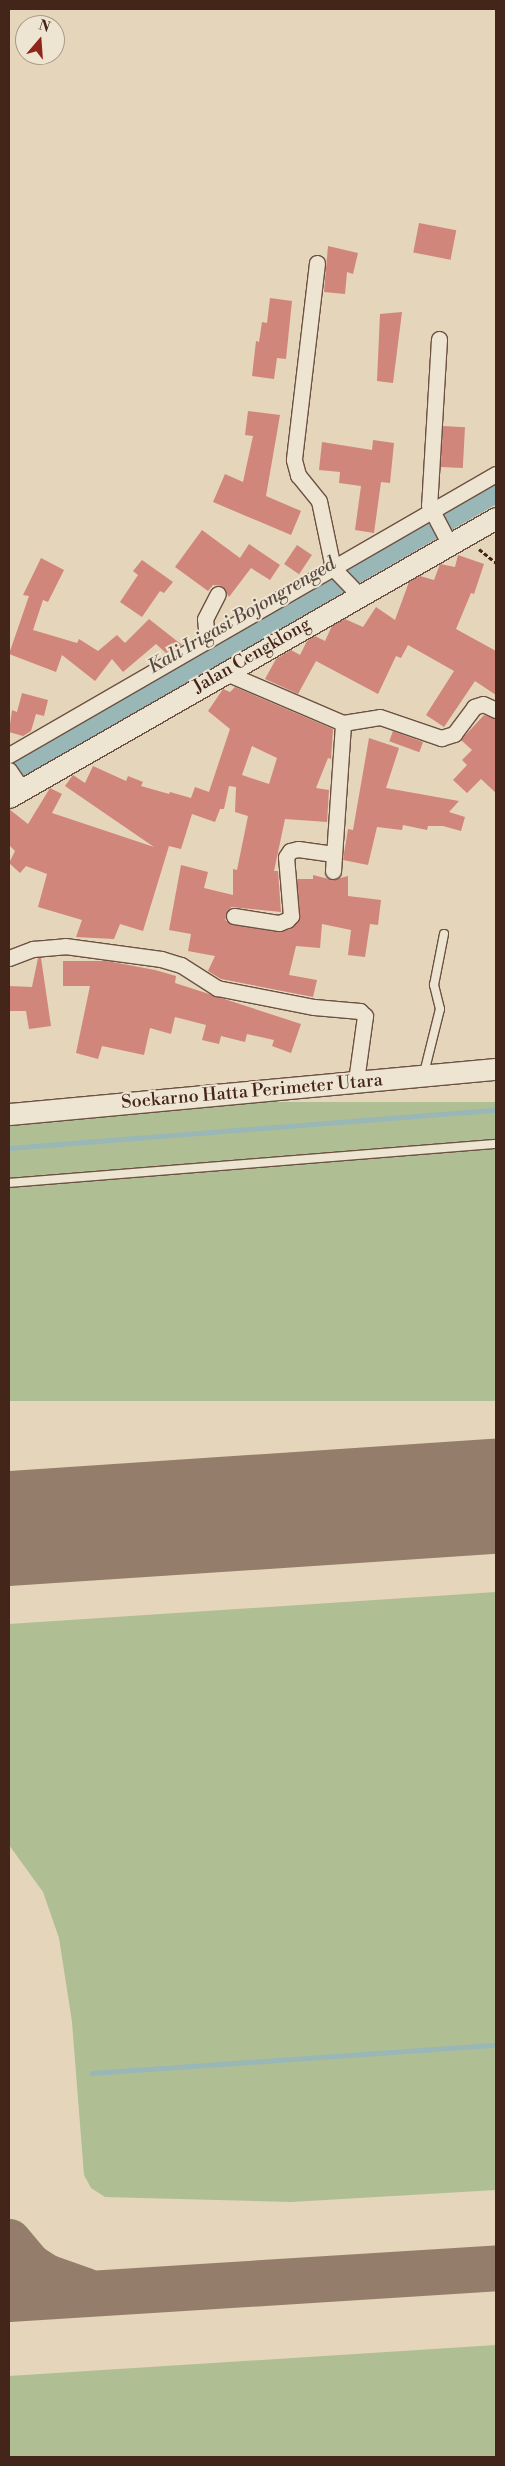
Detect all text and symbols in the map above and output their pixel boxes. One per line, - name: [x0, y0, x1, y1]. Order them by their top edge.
- north arrow: [15, 15, 65, 65]
- text: N: [36, 16, 52, 37]
- water label: Kali Irigasi Bojongrenged: [144, 553, 340, 679]
- street label: Jalan Cengklong: [189, 614, 315, 698]
- street label: Soekarno Hatta Perimeter Utara: [120, 1070, 384, 1114]

